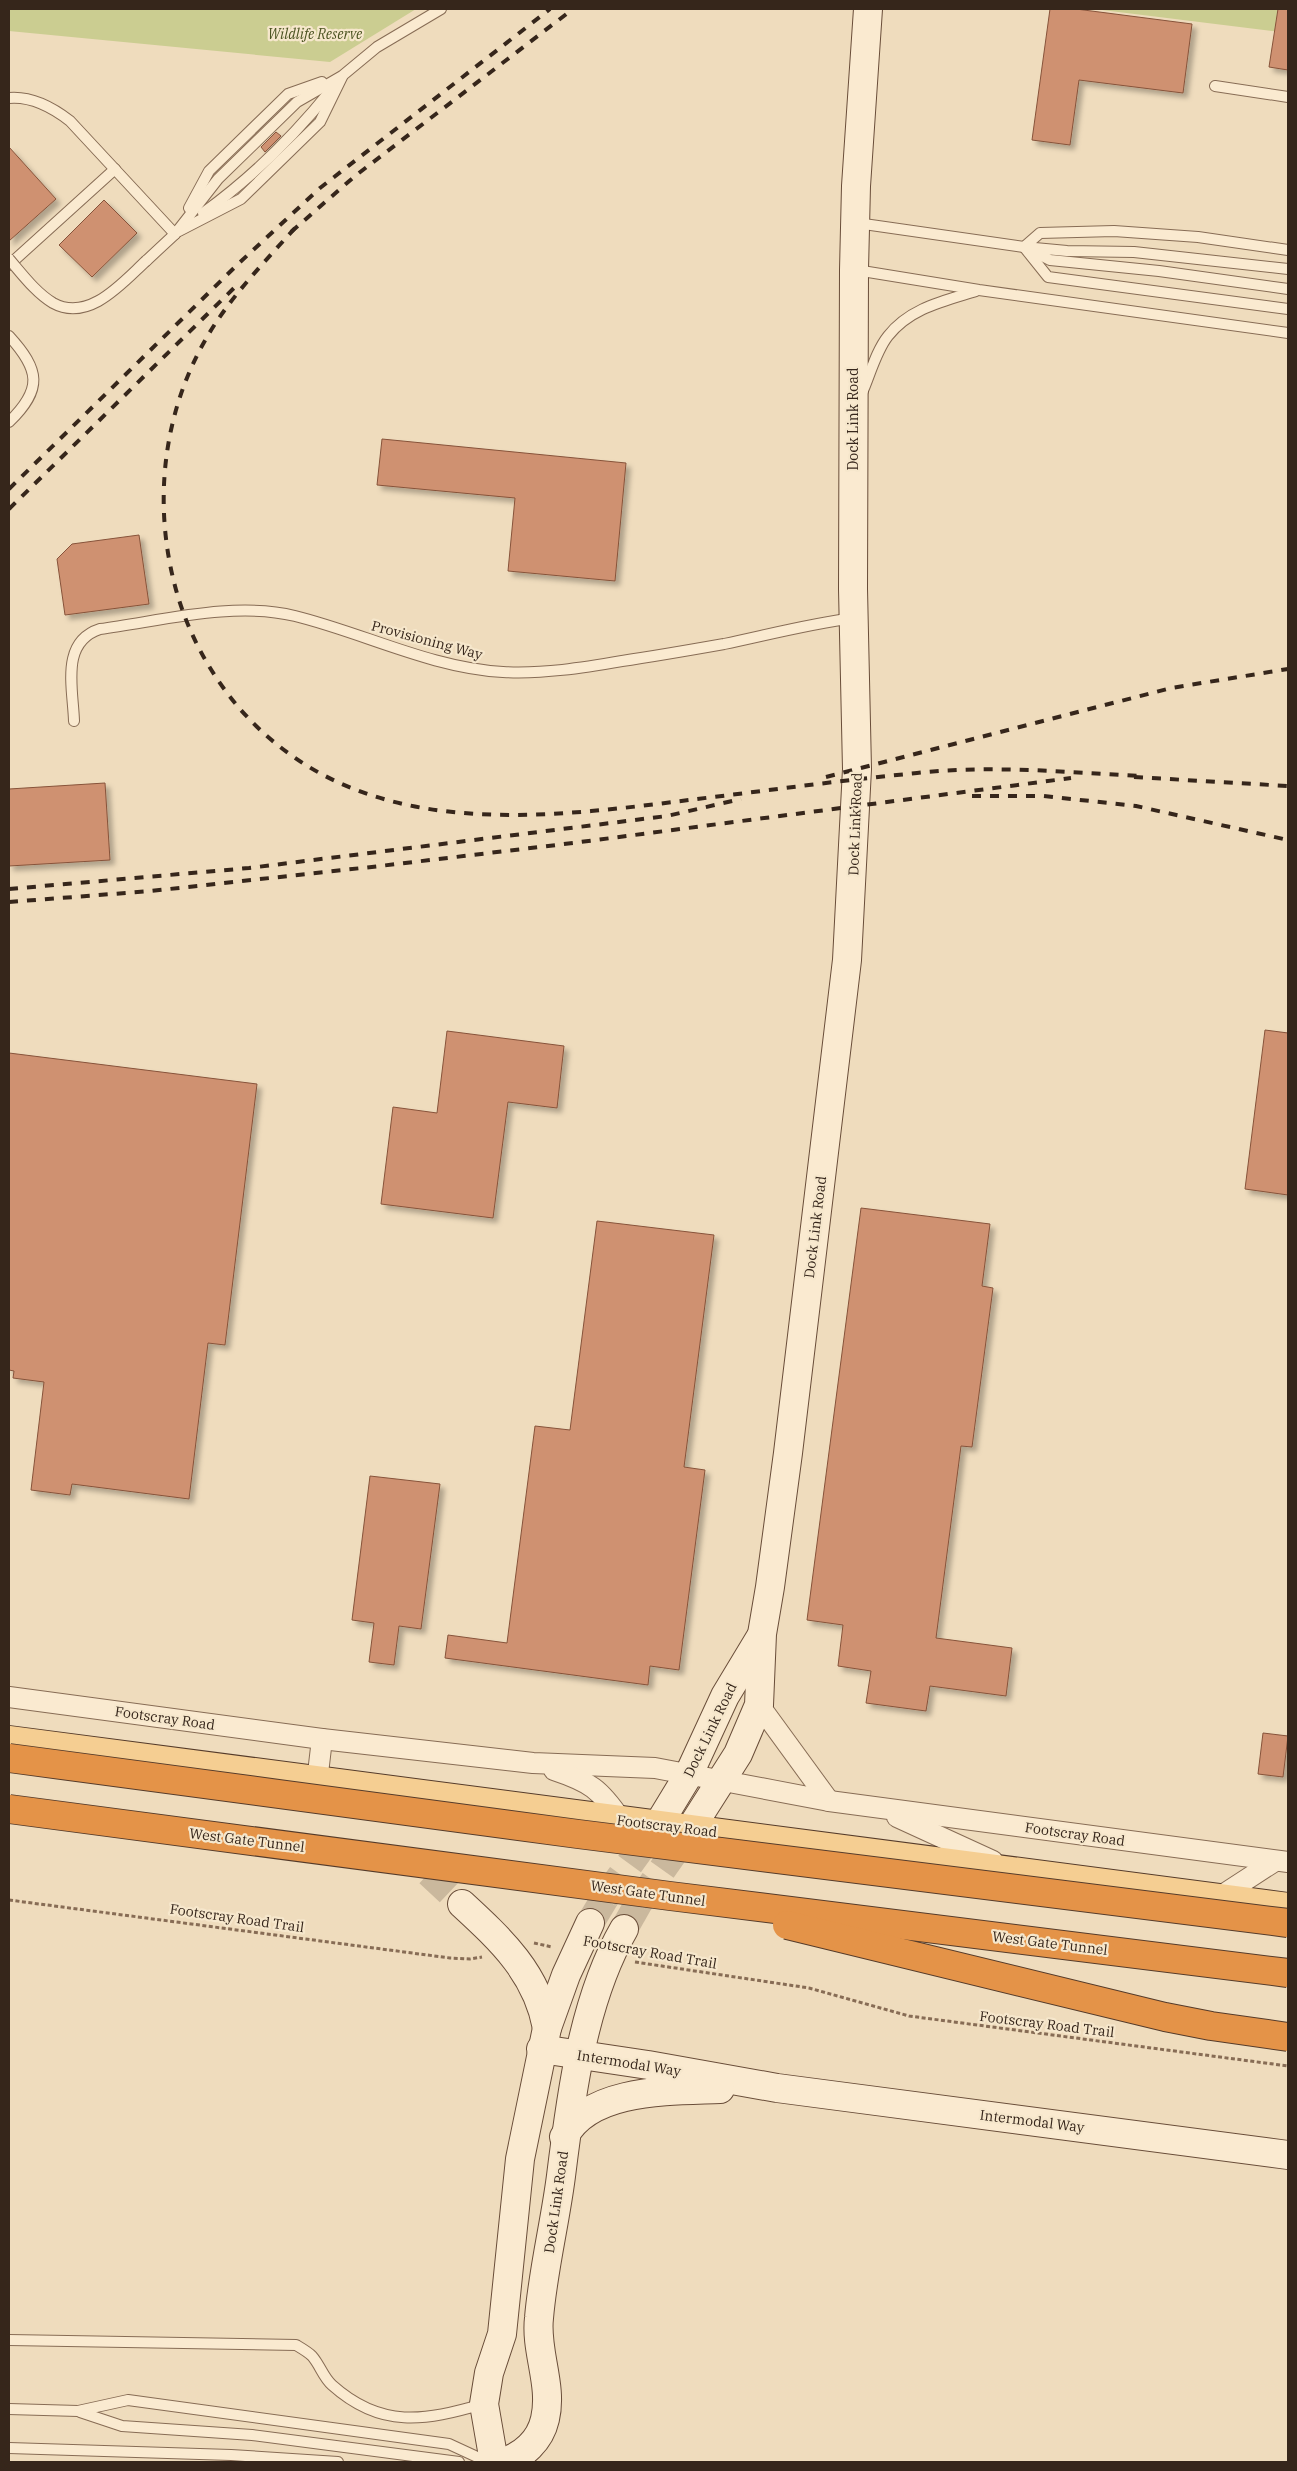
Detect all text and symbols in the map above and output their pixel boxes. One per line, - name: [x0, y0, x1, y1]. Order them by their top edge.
- park label: Wildlife Reserve: [268, 25, 363, 43]
- street label: Dock Link Road: [844, 367, 862, 471]
- street label: Provisioning Way: [369, 616, 485, 664]
- street label: Dock Link Road: [844, 772, 866, 876]
- street label: Dock Link Road: [800, 1174, 830, 1279]
- street label: Dock Link Road: [679, 1679, 741, 1780]
- street label: Footscray Road: [114, 1702, 217, 1734]
- street label: Footscray Road: [616, 1811, 719, 1841]
- street label: Footscray Road: [1024, 1818, 1127, 1850]
- street label: West Gate Tunnel: [188, 1824, 306, 1856]
- street label: West Gate Tunnel: [589, 1876, 707, 1910]
- street label: Footscray Road Trail: [169, 1900, 305, 1936]
- street label: West Gate Tunnel: [991, 1927, 1109, 1959]
- street label: Footscray Road Trail: [582, 1931, 718, 1973]
- street label: Footscray Road Trail: [979, 2007, 1115, 2041]
- street label: Intermodal Way: [576, 2046, 683, 2080]
- street label: Intermodal Way: [979, 2106, 1086, 2136]
- street label: Dock Link Road: [540, 2149, 572, 2254]

